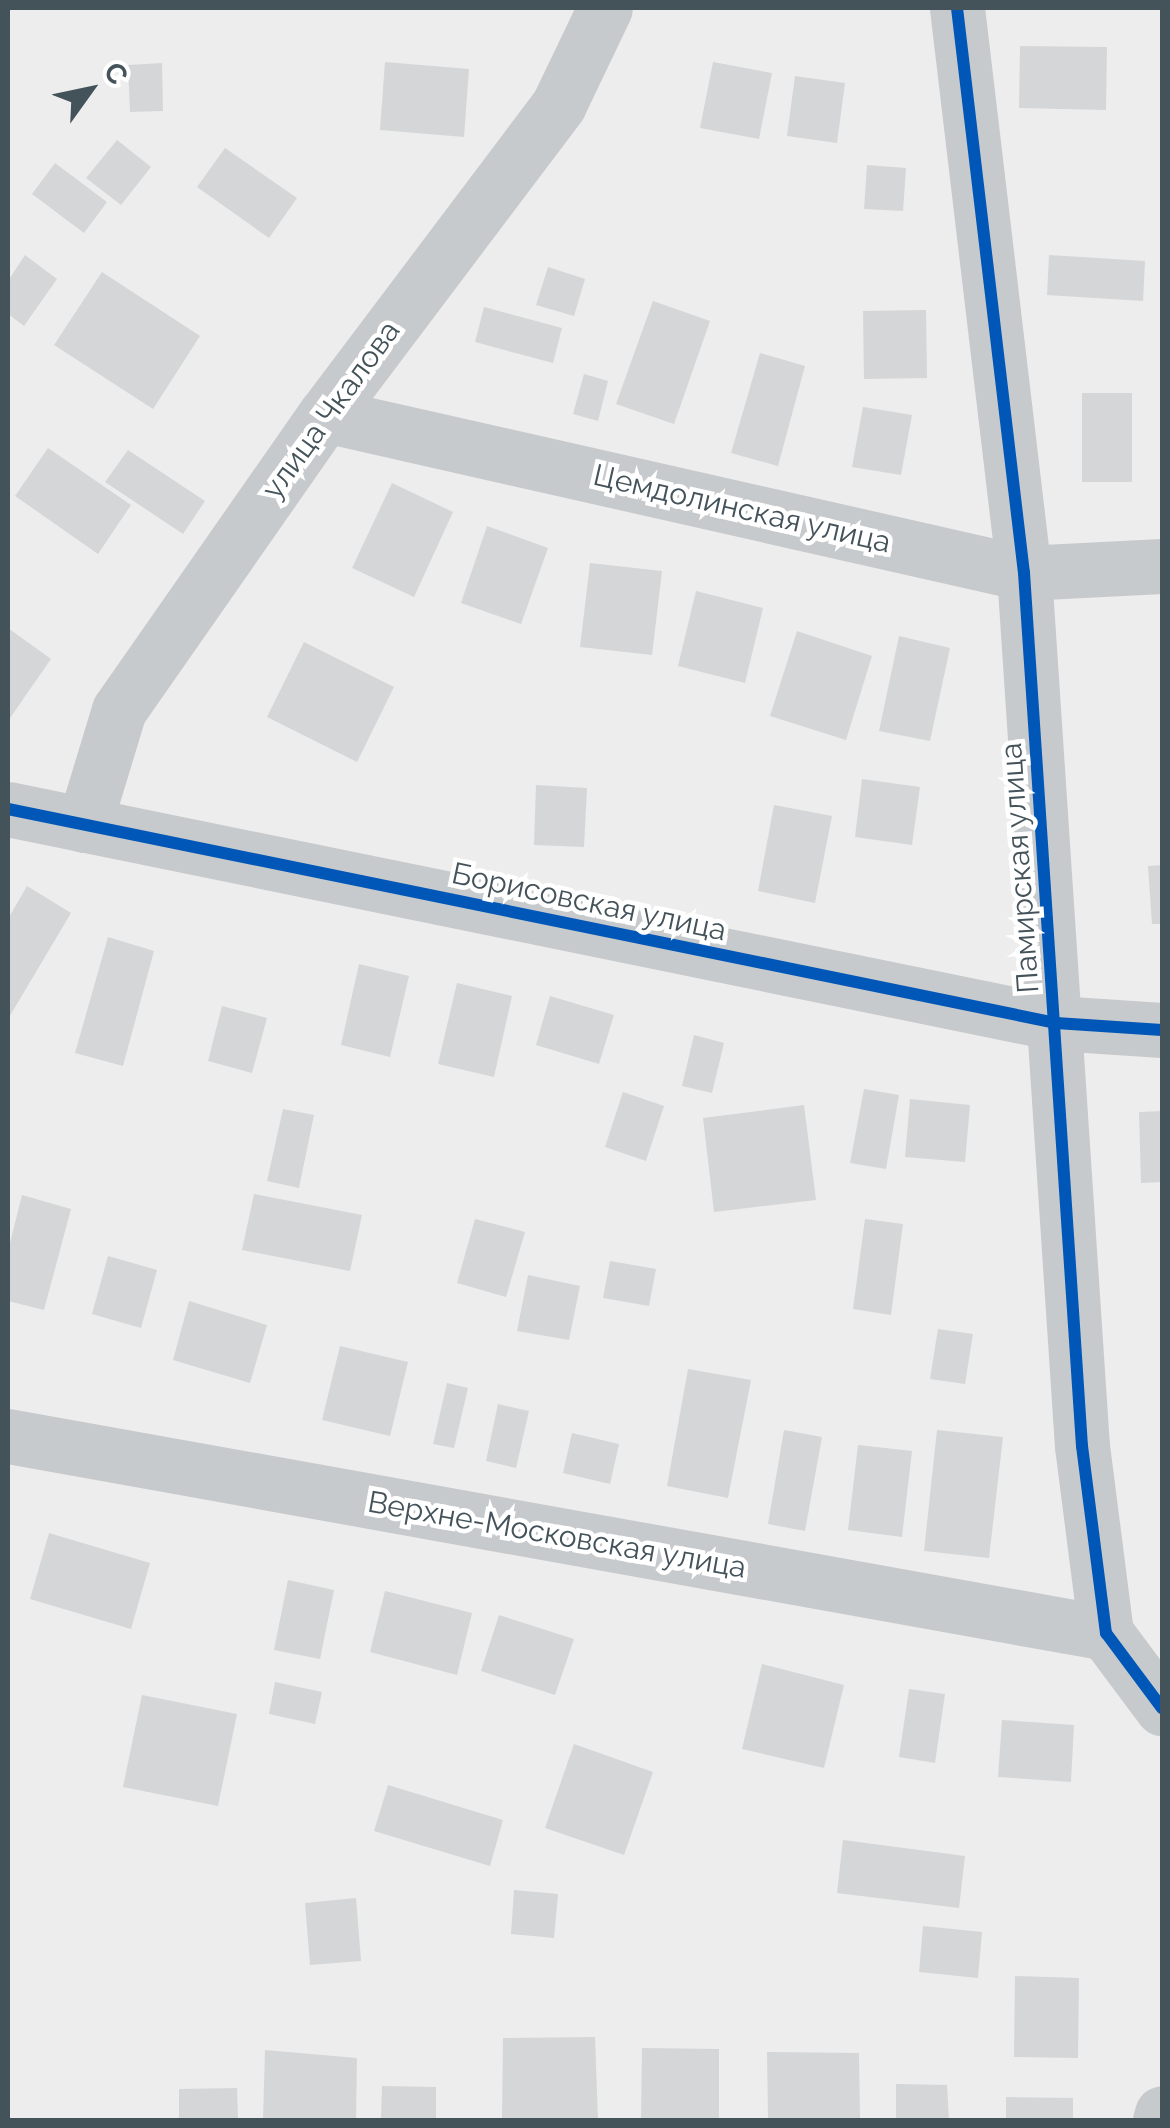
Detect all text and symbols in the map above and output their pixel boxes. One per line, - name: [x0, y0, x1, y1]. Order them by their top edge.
- north arrow: [40, 40, 140, 140]
- text: С: [97, 56, 135, 90]
- street label: улица Чкалова: [254, 314, 408, 506]
- street label: Цемдолинская улица: [590, 457, 894, 561]
- street label: Памирская улица: [993, 741, 1047, 995]
- street label: Борисовская улица: [448, 855, 730, 949]
- street label: Верхне-Московская улица: [365, 1484, 749, 1586]

